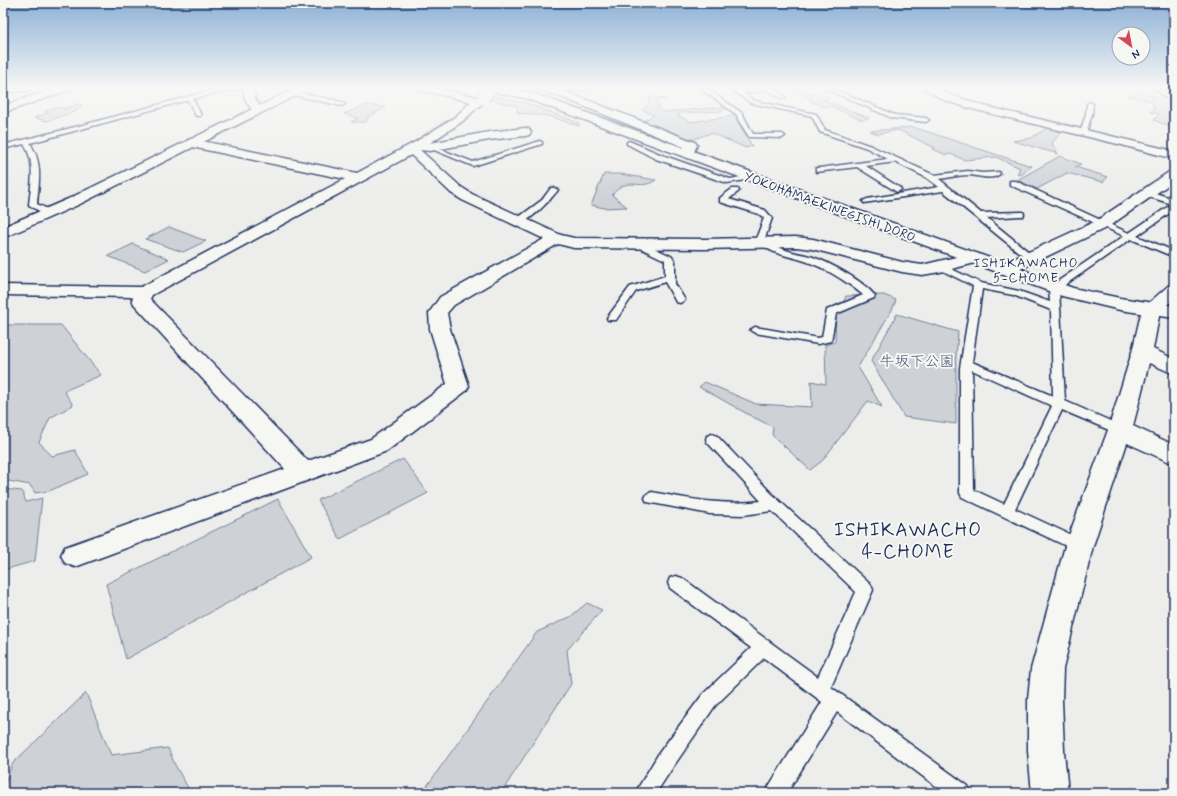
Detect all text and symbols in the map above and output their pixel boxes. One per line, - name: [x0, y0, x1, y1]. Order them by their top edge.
- north arrow: [1111, 26, 1151, 66]
- text: N: [1129, 46, 1143, 62]
- street label: YOKOHAMAEKINEGISHI DORO: [741, 168, 918, 246]
- district label: ISHIKAWACHO 5-CHOME: [974, 255, 1078, 287]
- park label: 牛坂下公園: [879, 352, 955, 372]
- district label: ISHIKAWACHO 4-CHOME: [834, 518, 982, 565]

